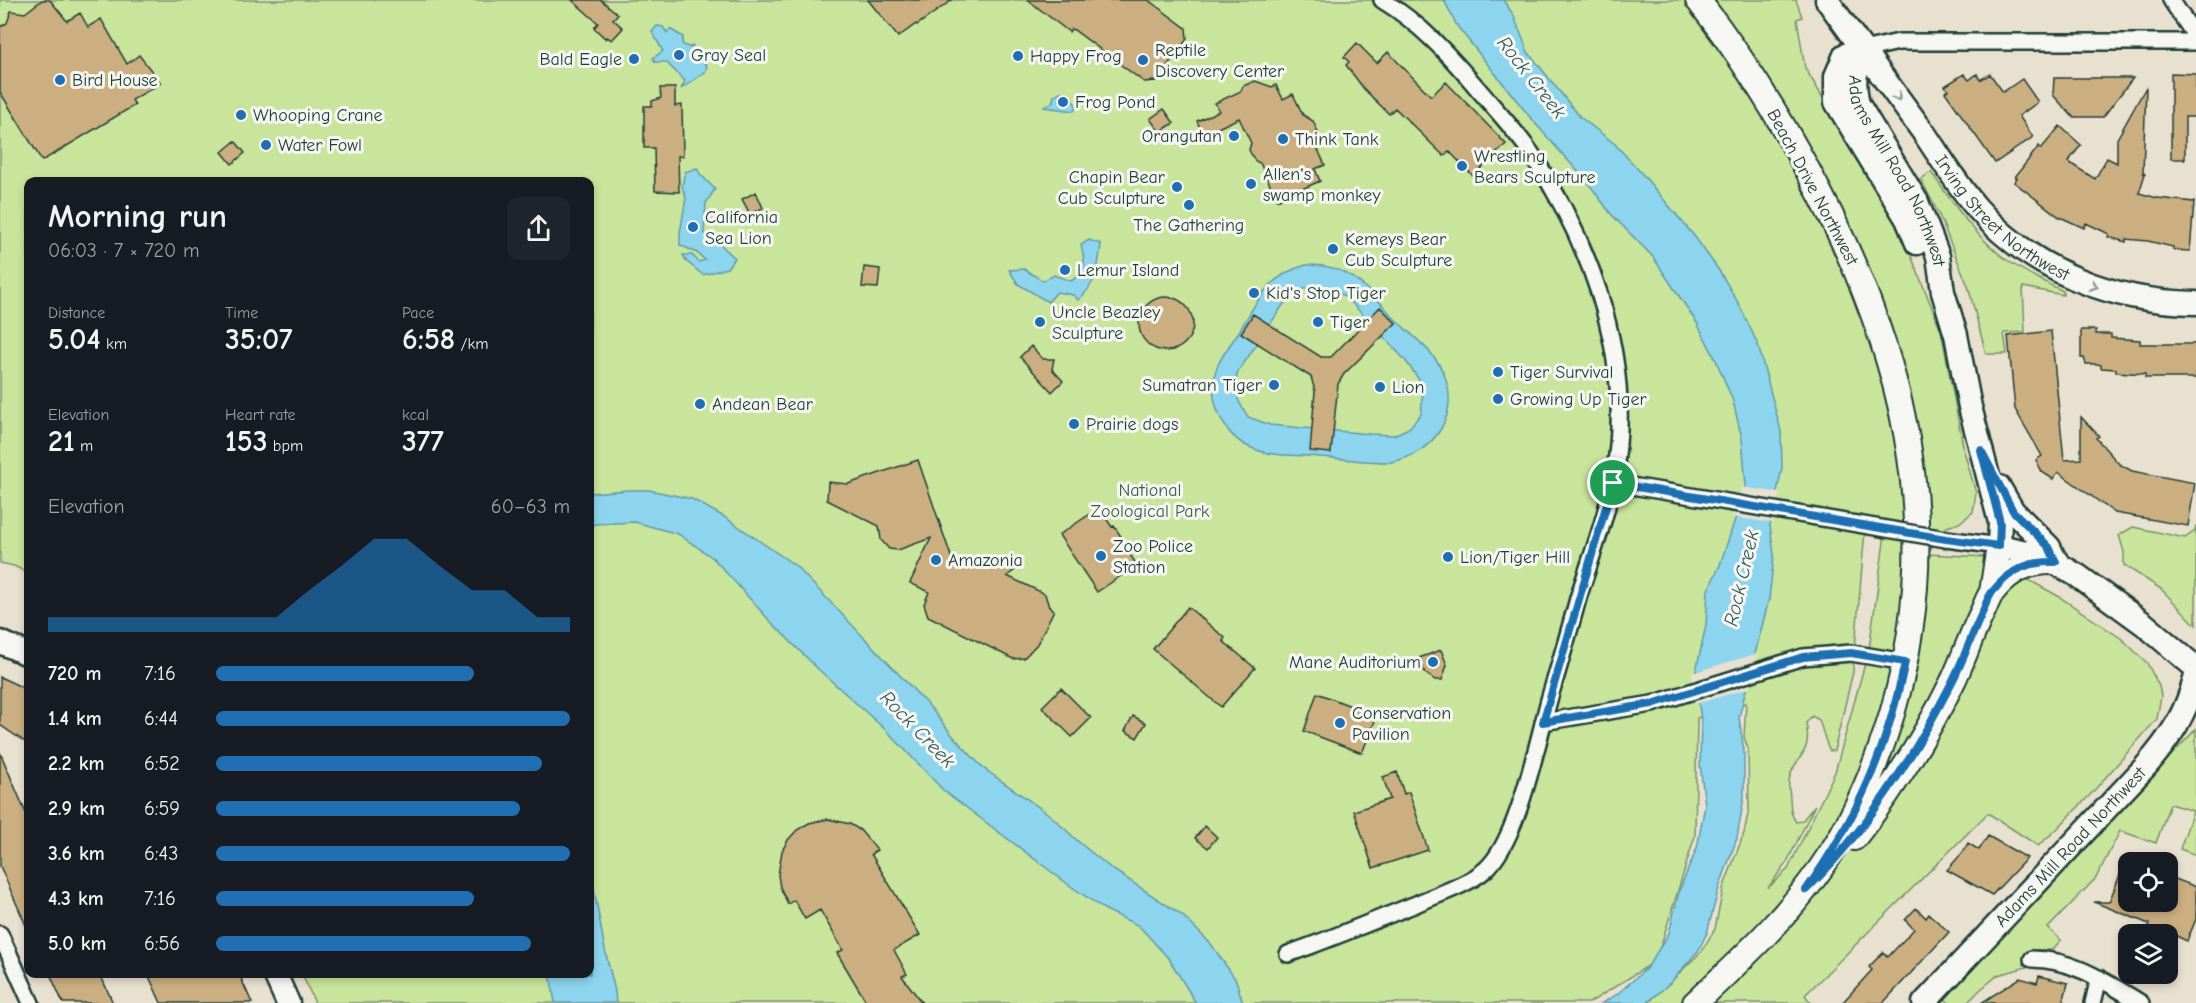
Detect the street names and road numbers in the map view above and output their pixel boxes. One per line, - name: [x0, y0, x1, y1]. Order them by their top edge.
- street label: Adams Mill Road Northwest: [1844, 75, 1949, 268]
- street label: Beach Drive Northwest: [1762, 106, 1863, 270]
- street label: Irving Street Northwest: [1930, 151, 2073, 286]
- street label: Adams Mill Road Northwest: [1991, 762, 2151, 931]

